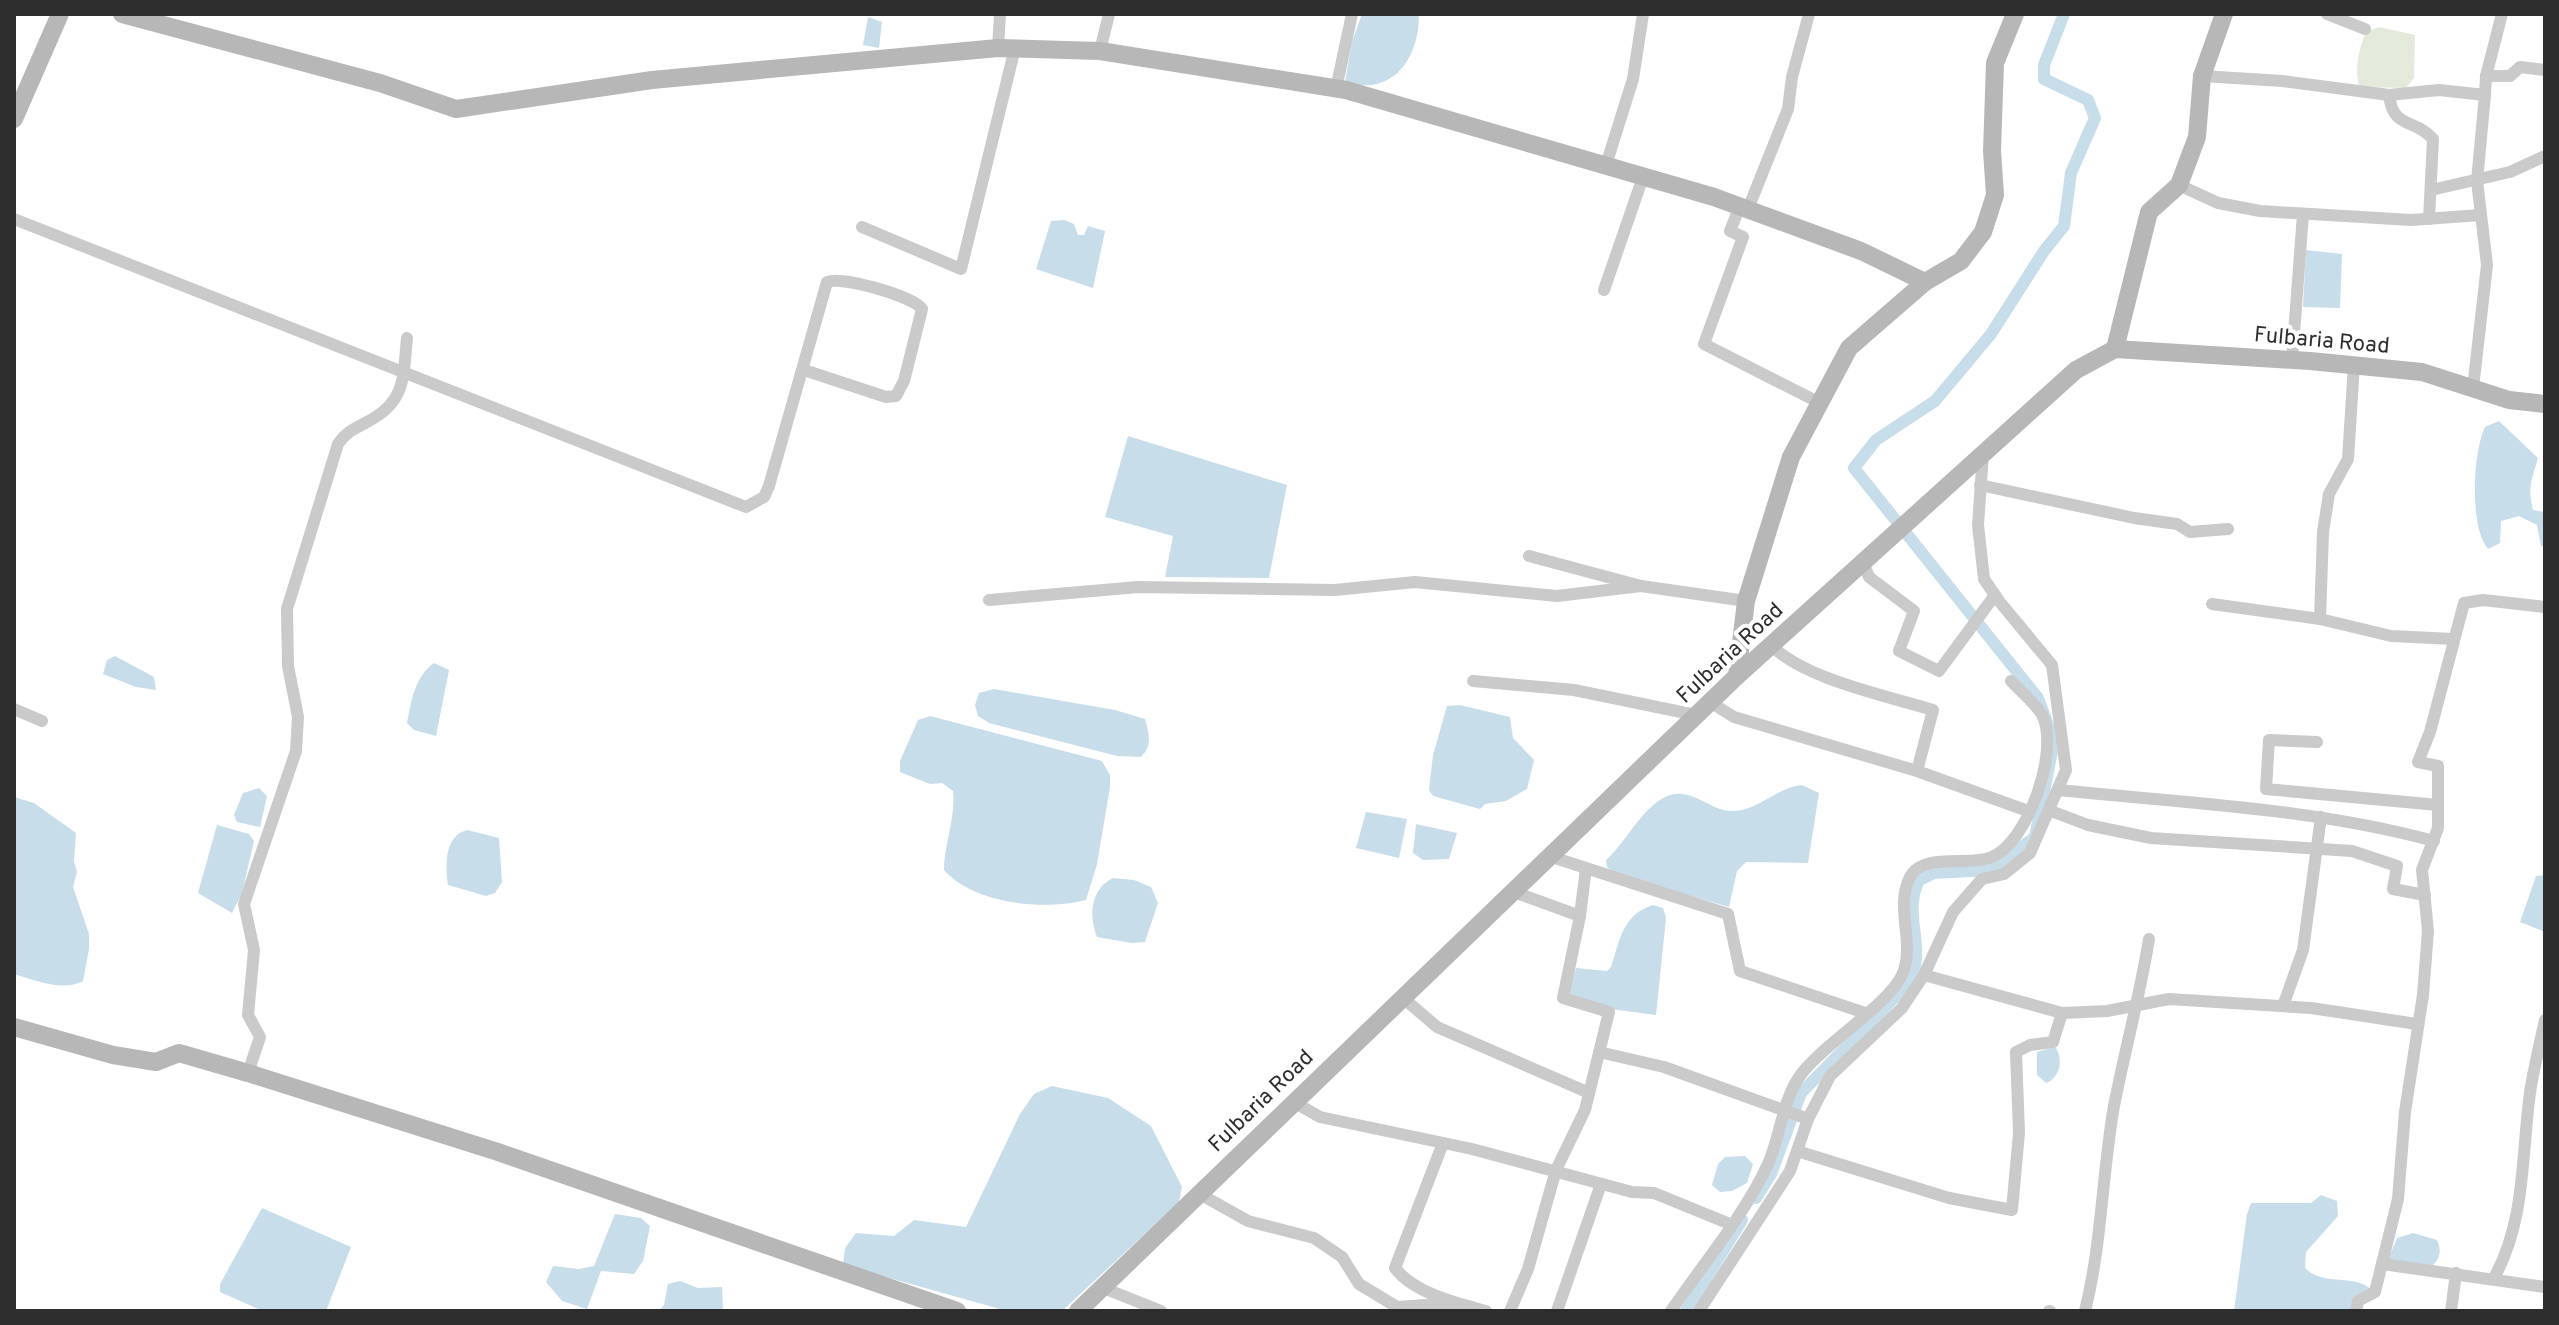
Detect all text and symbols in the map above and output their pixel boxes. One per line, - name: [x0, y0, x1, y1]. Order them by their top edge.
- street label: Fulbaria Road: [2253, 322, 2391, 361]
- street label: Fulbaria Road: [1672, 598, 1790, 710]
- street label: Fulbaria Road: [1203, 1045, 1320, 1159]

